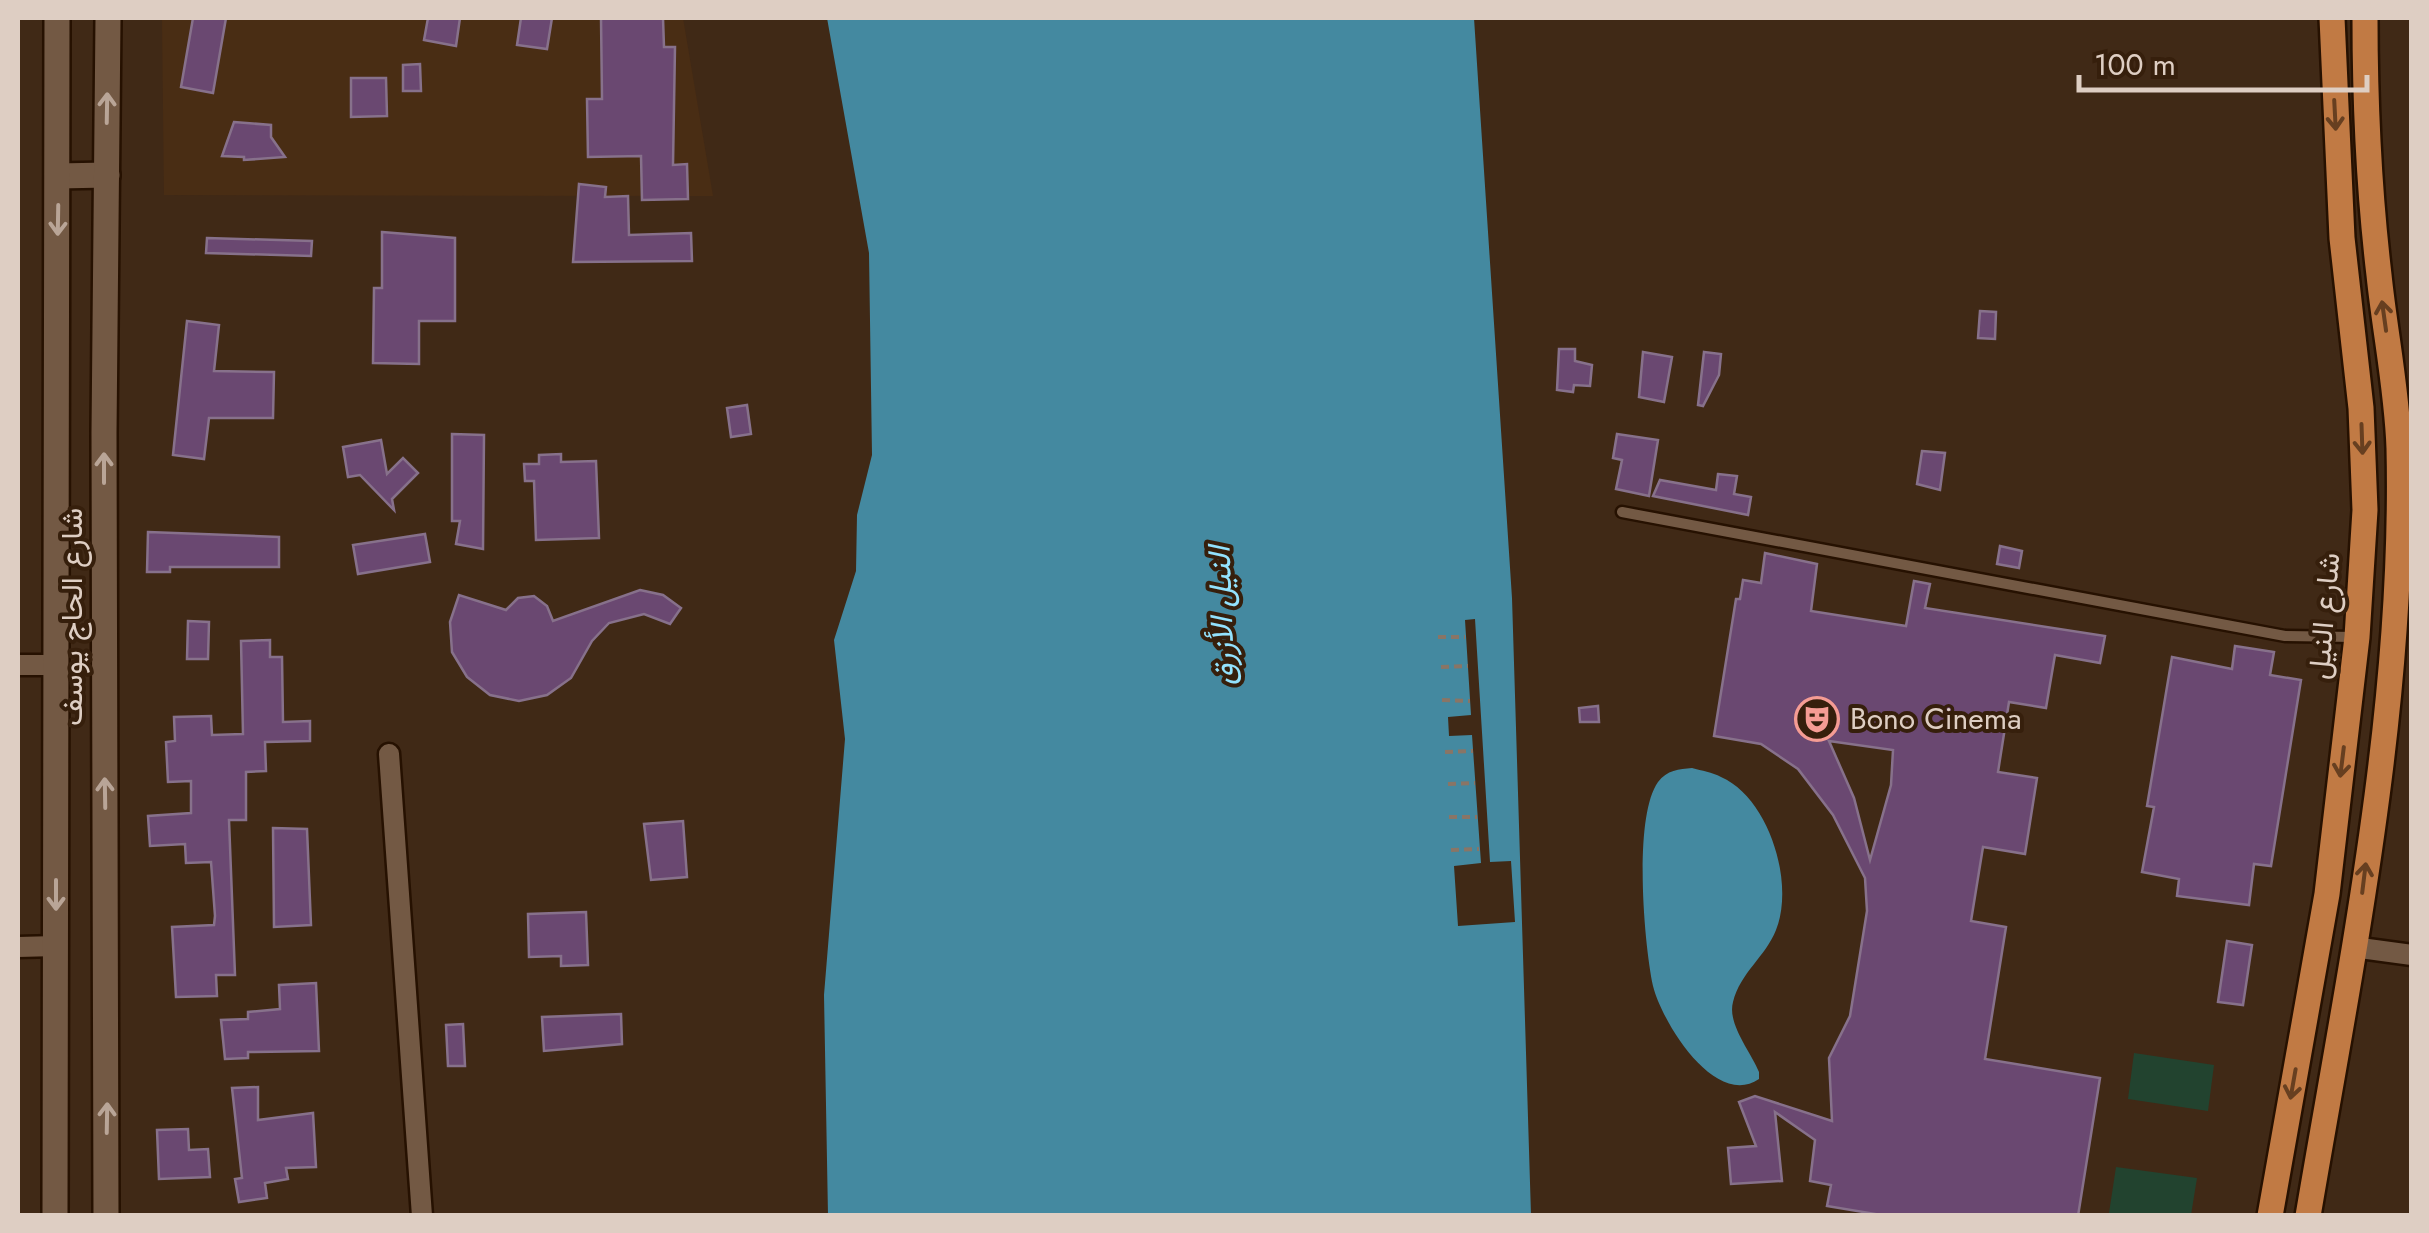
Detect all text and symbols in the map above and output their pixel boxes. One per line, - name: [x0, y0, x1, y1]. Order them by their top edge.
- scale bar: [2079, 30, 2366, 92]
- text: 100 m: [2094, 43, 2176, 86]
- one-way arrow: [98, 93, 117, 125]
- one-way arrow: [2326, 98, 2345, 130]
- one-way arrow: [48, 202, 68, 235]
- one-way arrow: [2374, 300, 2393, 332]
- one-way arrow: [2353, 422, 2372, 454]
- one-way arrow: [94, 453, 114, 486]
- street label: شارع الحاج يوسف: [50, 508, 93, 726]
- water label: النيل الأزرق: [1195, 542, 1246, 686]
- street label: شارع النيل: [2297, 551, 2350, 681]
- theatre icon: Bono Cinema: [1794, 696, 1840, 742]
- place label: Bono Cinema: [1850, 697, 2022, 740]
- one-way arrow: [2332, 746, 2351, 778]
- one-way arrow: [96, 778, 115, 810]
- one-way arrow: [2355, 862, 2373, 894]
- one-way arrow: [46, 878, 66, 910]
- one-way arrow: [2283, 1067, 2302, 1099]
- one-way arrow: [98, 1103, 117, 1135]

